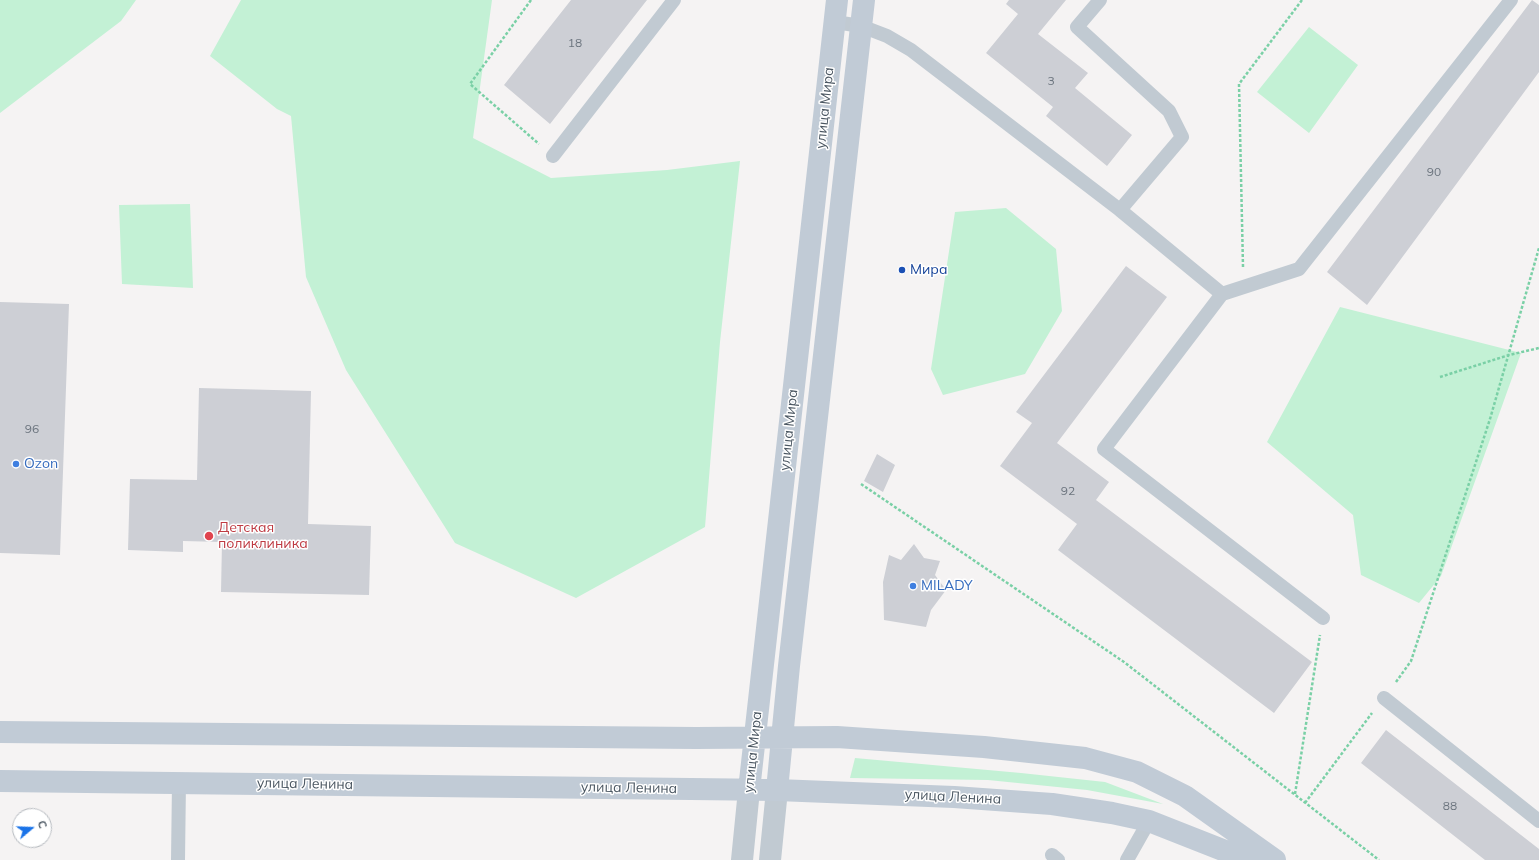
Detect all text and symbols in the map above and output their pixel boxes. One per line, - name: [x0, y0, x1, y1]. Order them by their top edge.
- house number: 18: [568, 36, 582, 50]
- street label: улица Мира: [812, 66, 838, 150]
- house number: 3: [1047, 74, 1055, 88]
- house number: 90: [1427, 165, 1441, 179]
- place label: Мира: [910, 262, 947, 278]
- marker: Мира: [897, 265, 907, 275]
- street label: улица Мира: [776, 388, 802, 472]
- house number: 96: [25, 422, 39, 436]
- place label: Ozon: [24, 456, 58, 472]
- marker: Ozon: [11, 459, 21, 469]
- house number: 92: [1061, 484, 1075, 498]
- place label: Детская поликлиника: [218, 520, 308, 552]
- marker: Детская поликлиника: [203, 530, 215, 542]
- place label: МILADY: [921, 578, 973, 594]
- marker: МILADY: [908, 581, 918, 591]
- street label: улица Мира: [740, 710, 766, 794]
- street label: улица Ленина: [257, 775, 353, 793]
- street label: улица Ленина: [581, 779, 677, 797]
- street label: улица Ленина: [904, 786, 1002, 808]
- house number: 88: [1443, 799, 1457, 813]
- north arrow: [12, 808, 52, 848]
- text: С: [35, 819, 50, 830]

